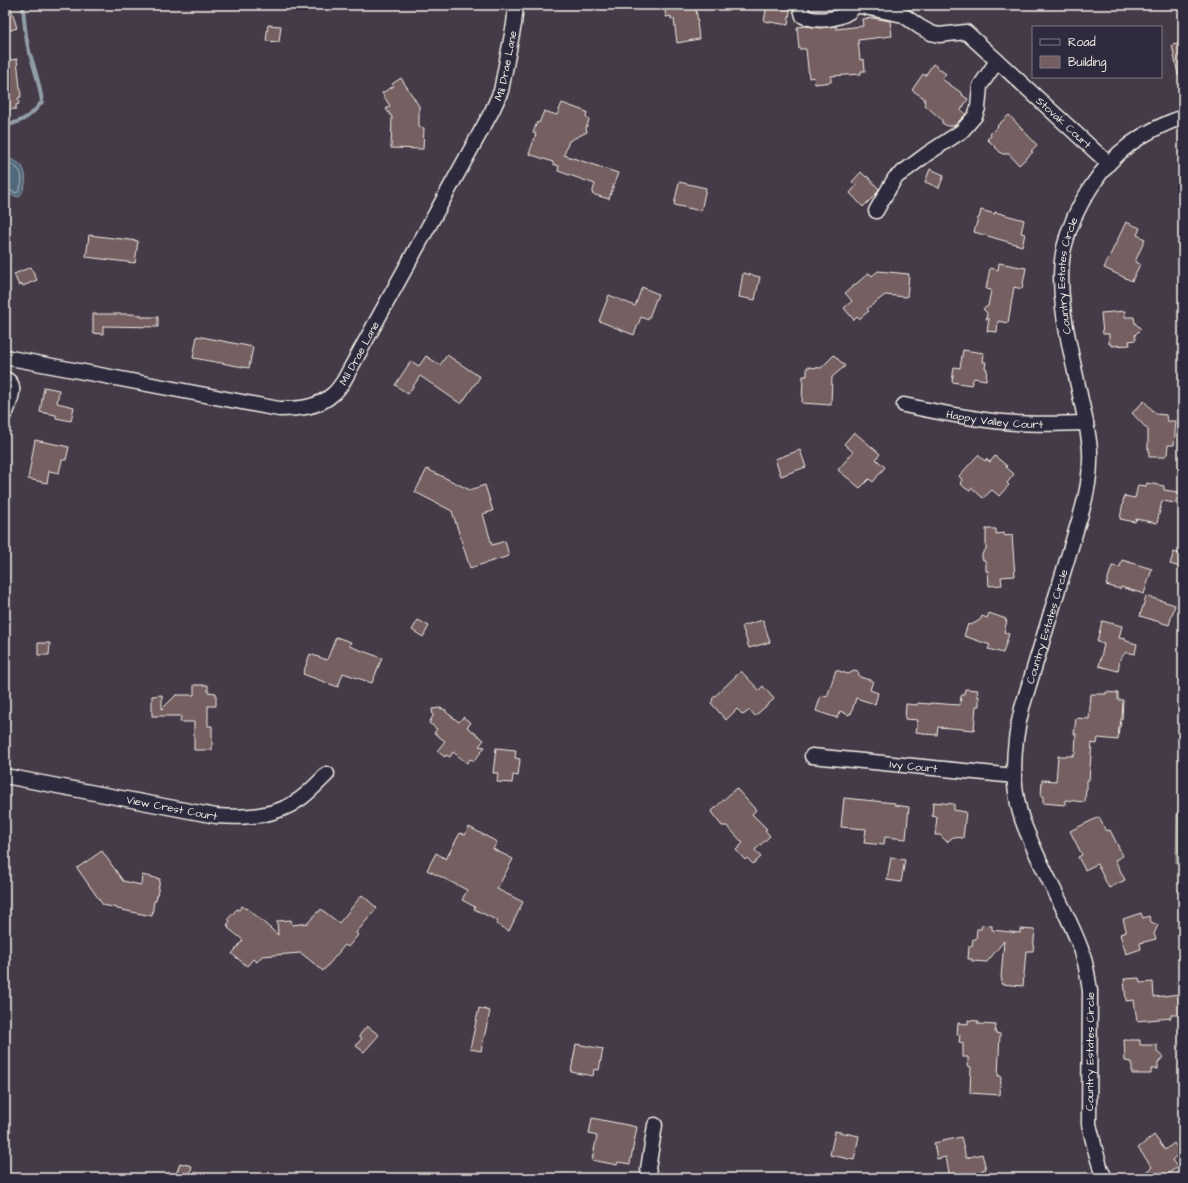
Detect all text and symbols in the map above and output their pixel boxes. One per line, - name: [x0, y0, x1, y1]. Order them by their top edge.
- legend: [1032, 26, 1162, 78]
- street label: Mil Drae Lane: [490, 29, 520, 103]
- text: Road: [1068, 34, 1096, 51]
- text: Building: [1068, 54, 1106, 72]
- street label: Stovak Court: [1033, 93, 1095, 152]
- street label: Country Estates Circle: [1054, 215, 1081, 336]
- street label: Mil Drae Lane: [335, 318, 383, 388]
- street label: Happy Valley Court: [945, 406, 1044, 432]
- street label: Country Estates Circle: [1022, 568, 1071, 686]
- street label: Ivy Court: [889, 756, 939, 776]
- street label: View Crest Court: [125, 792, 219, 824]
- street label: Country Estates Circle: [1082, 992, 1098, 1111]

